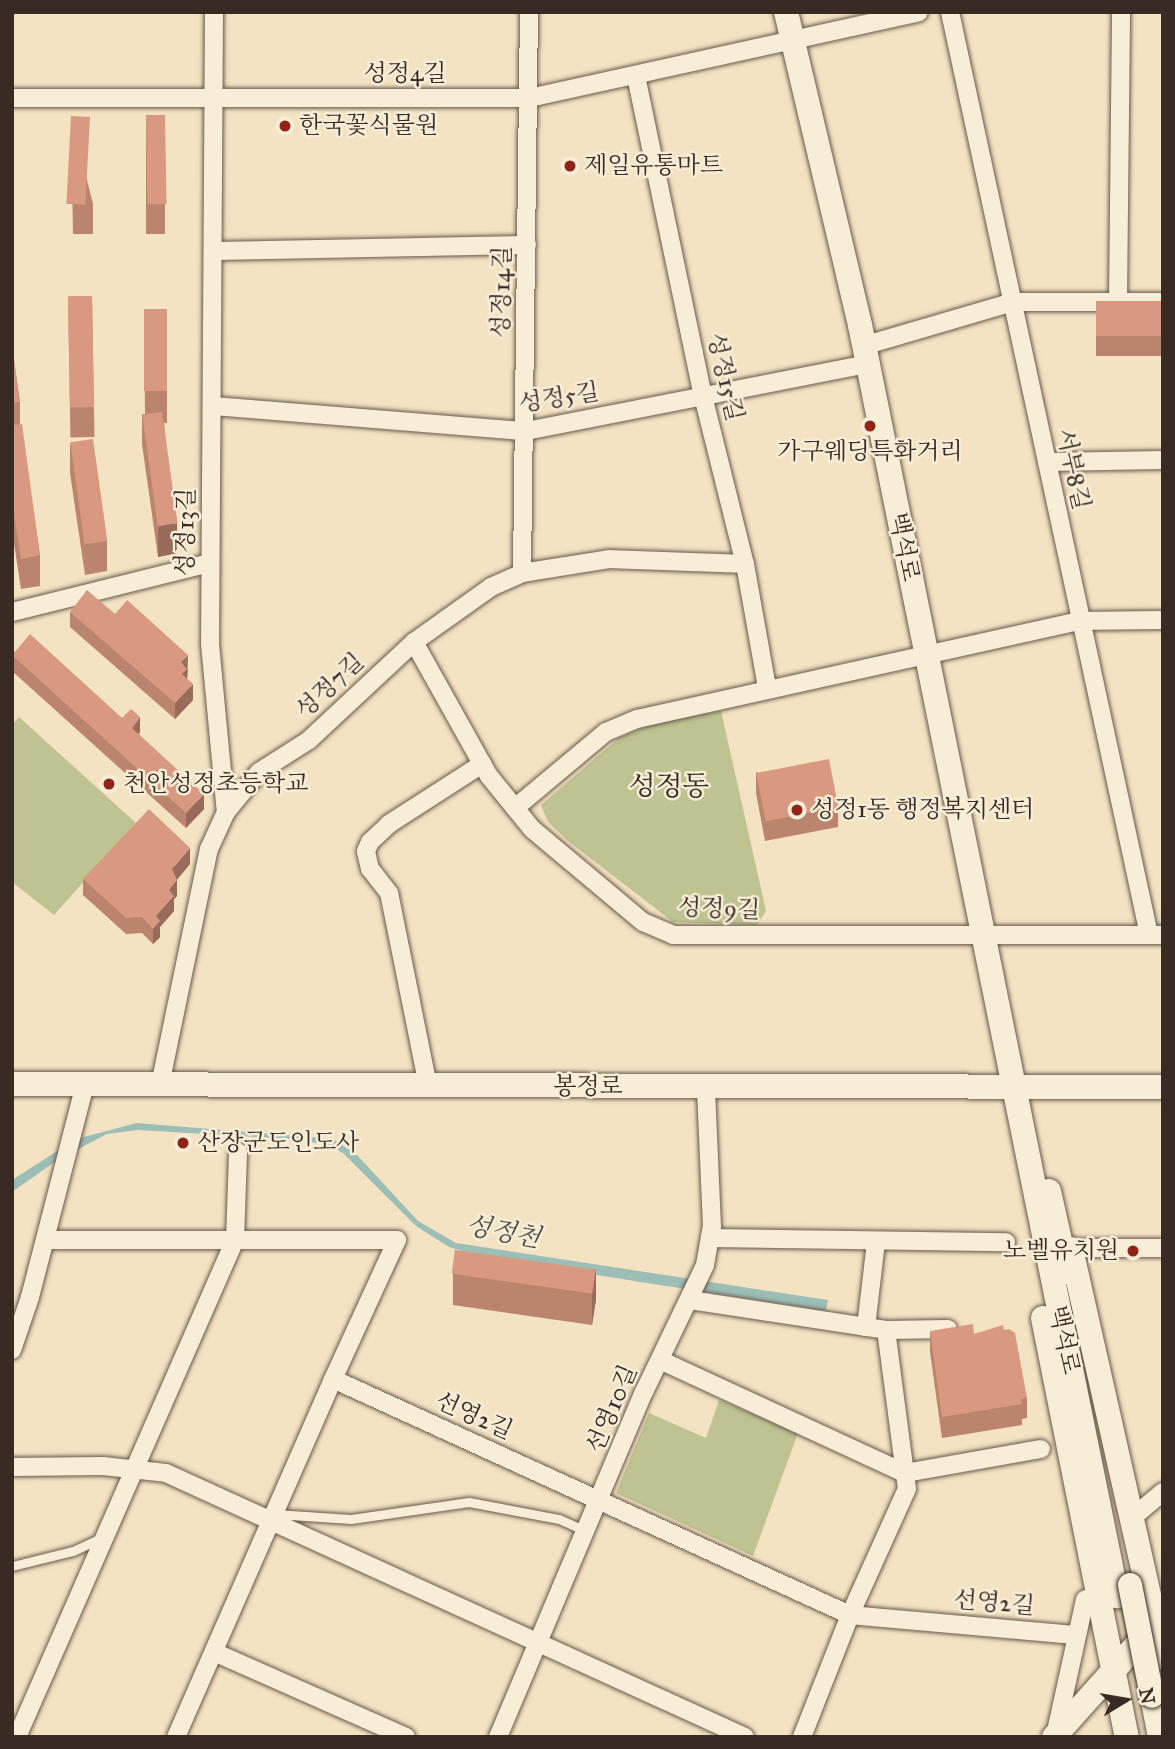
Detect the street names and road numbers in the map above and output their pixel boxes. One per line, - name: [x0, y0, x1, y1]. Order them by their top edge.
- street label: 성정4길: [364, 60, 446, 88]
- street label: 성정14길: [487, 246, 517, 338]
- street label: 성정15길: [701, 330, 749, 424]
- street label: 성정5길: [517, 377, 601, 419]
- street label: 서부8길: [1050, 426, 1096, 512]
- street label: 성정13길: [171, 487, 201, 577]
- street label: 백석로: [883, 510, 925, 584]
- street label: 성정7길: [290, 647, 370, 725]
- street label: 성정9길: [677, 893, 761, 925]
- street label: 봉정로: [553, 1073, 623, 1101]
- street label: 백석로: [1043, 1303, 1085, 1377]
- street label: 선영10길: [581, 1361, 643, 1457]
- street label: 선영2길: [431, 1386, 517, 1446]
- street label: 선영2길: [952, 1585, 1036, 1621]

